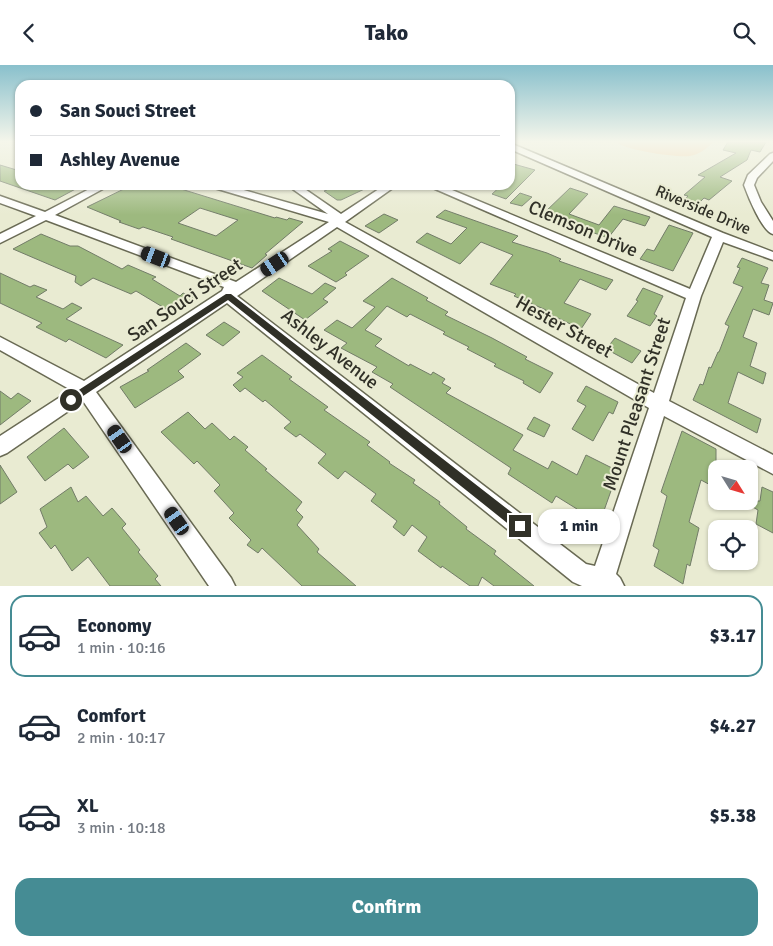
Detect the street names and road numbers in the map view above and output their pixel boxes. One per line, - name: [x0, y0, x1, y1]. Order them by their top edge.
- street label: Riverside Drive: [652, 181, 754, 239]
- street label: Clemson Drive: [525, 195, 641, 263]
- street label: San Souci Street: [123, 253, 247, 347]
- street label: Hester Street: [511, 290, 617, 364]
- street label: Ashley Avenue: [276, 303, 384, 395]
- street label: Mount Pleasant Street: [598, 314, 676, 494]

